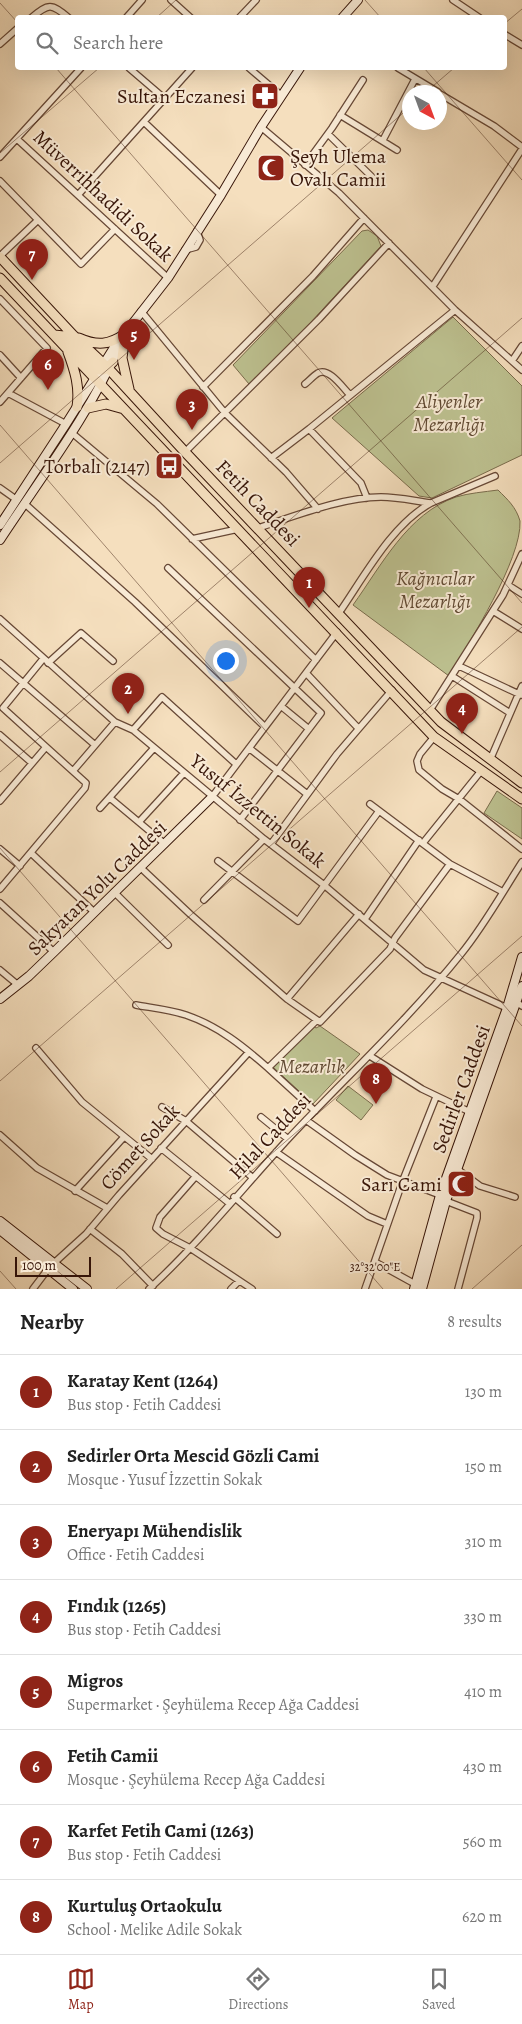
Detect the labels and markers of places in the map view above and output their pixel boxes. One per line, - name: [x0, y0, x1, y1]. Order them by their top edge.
- pharmacy icon: Sultan Eczanesi: [250, 81, 280, 111]
- place label: Sultan Eczanesi: [117, 83, 246, 110]
- place label: Şeyh Ulema Ovalı Camii: [290, 143, 387, 193]
- mosque icon: Şeyh Ulema Ovalı Camii: [256, 153, 286, 183]
- pin: 7: [16, 239, 48, 280]
- pin: 5: [118, 319, 150, 360]
- pin: 6: [32, 349, 64, 390]
- pin: 3: [176, 389, 208, 430]
- bus stop icon: Torbalı (2147): [154, 451, 184, 481]
- place label: Torbalı (2147): [44, 453, 150, 480]
- pin: 1: [293, 567, 325, 608]
- pin: 2: [112, 673, 144, 714]
- pin: 4: [446, 693, 478, 734]
- pin: 8: [360, 1063, 392, 1104]
- mosque icon: Sarı Cami: [446, 1169, 476, 1199]
- place label: Sarı Cami: [361, 1171, 442, 1198]

